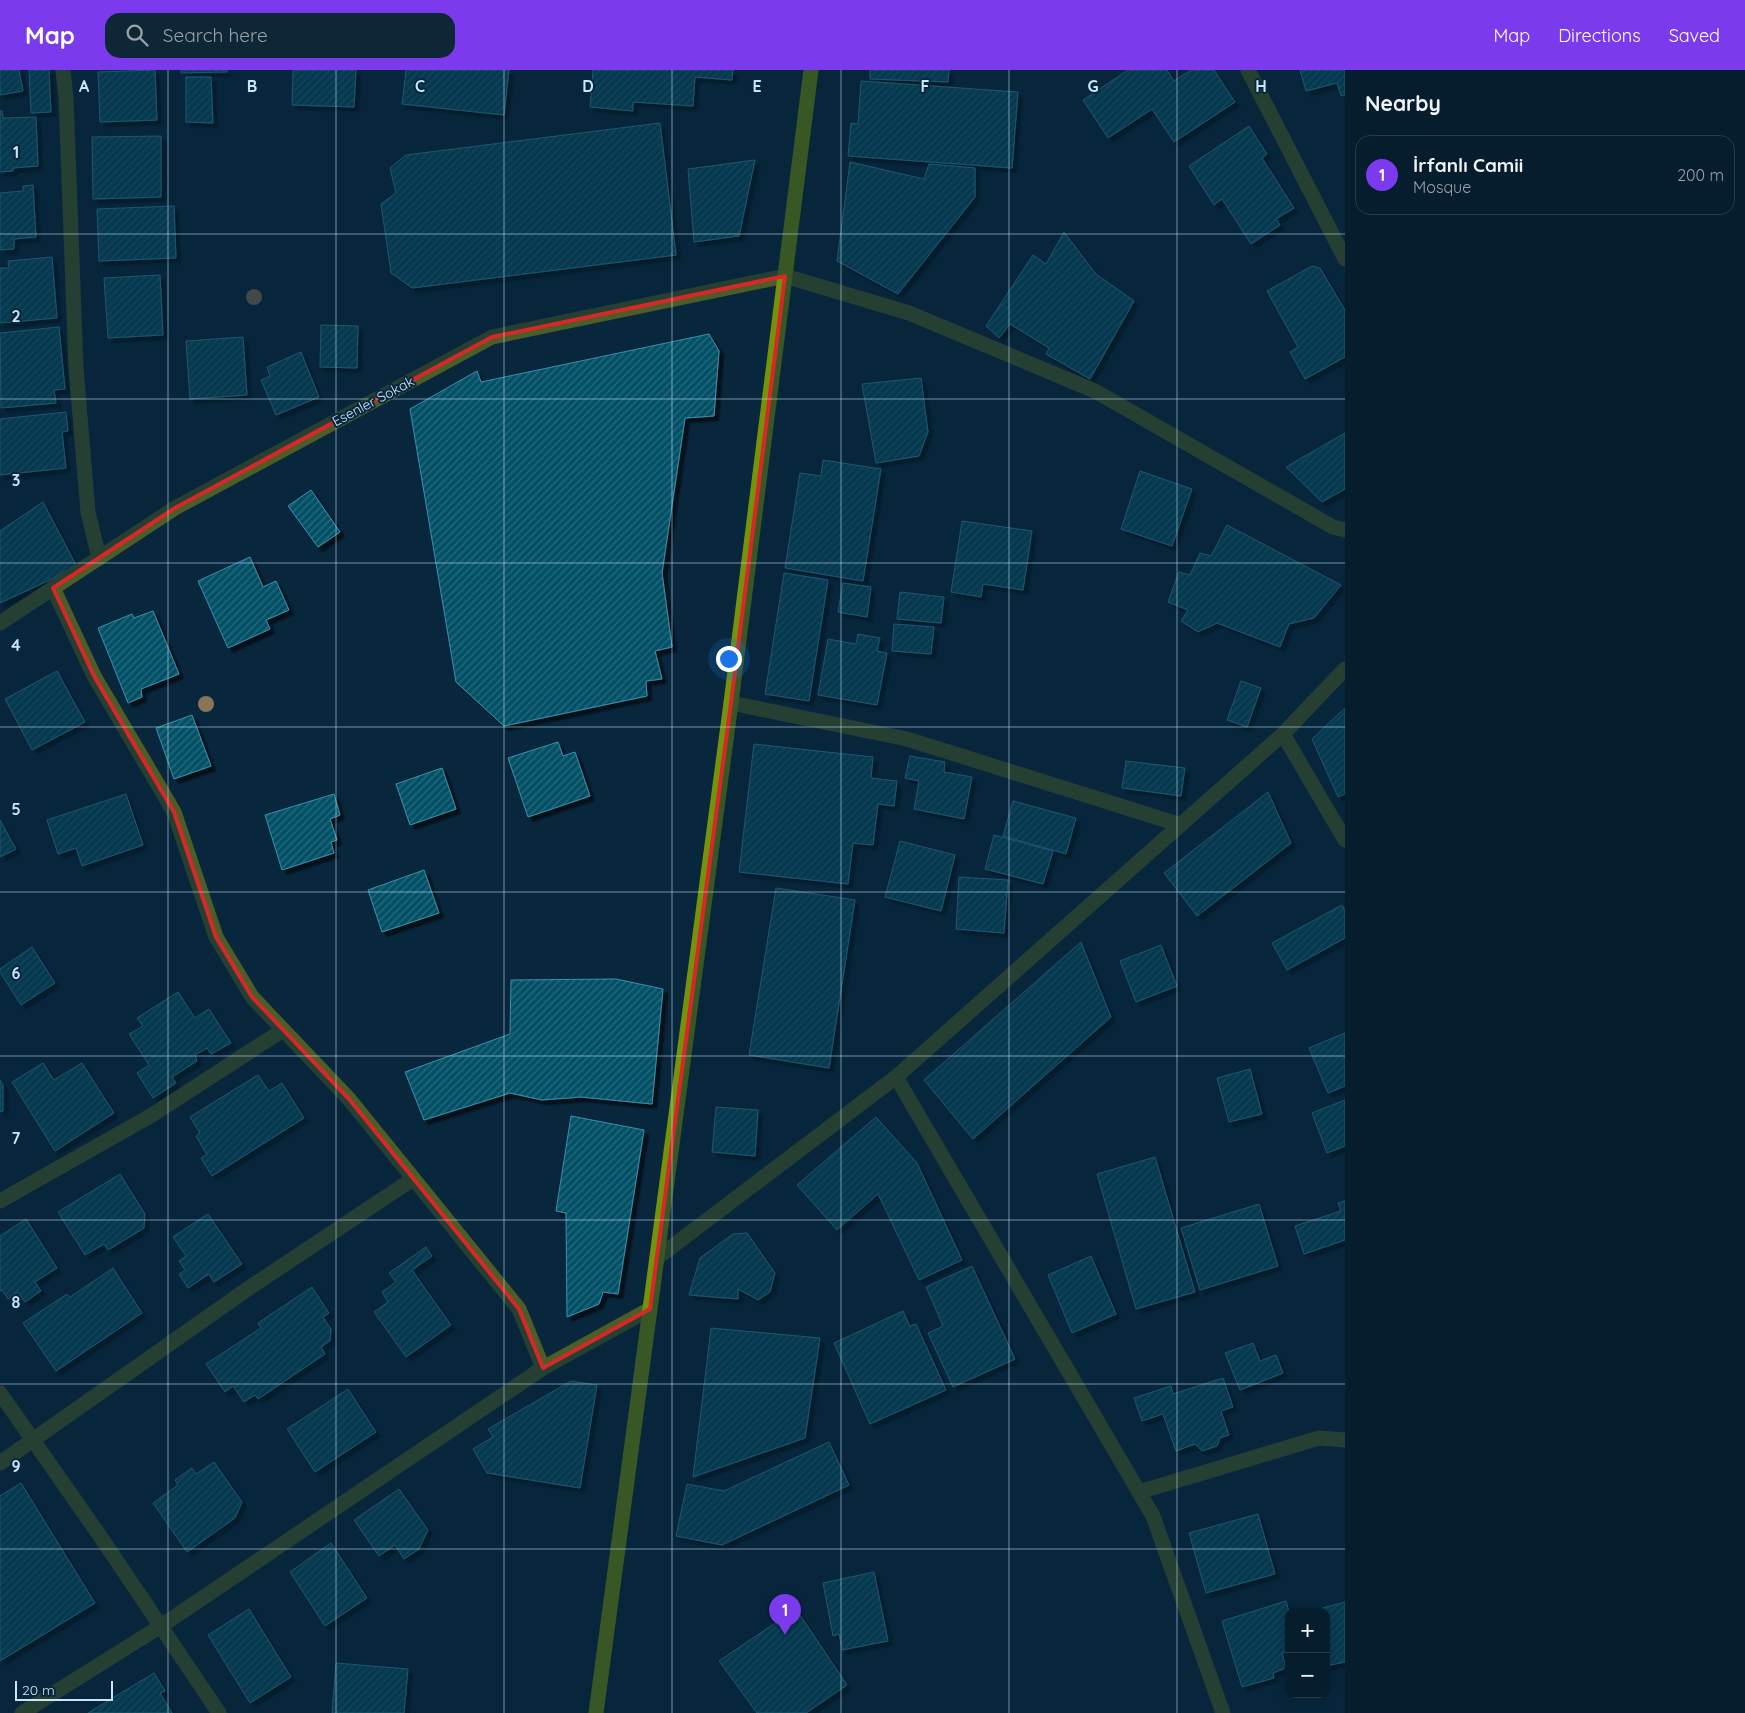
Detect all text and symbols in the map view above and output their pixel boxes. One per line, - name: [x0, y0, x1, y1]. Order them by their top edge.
- search box: [105, 13, 455, 58]
- text: Map: [25, 20, 75, 50]
- icon: search: [123, 21, 151, 49]
- text: Search here: [163, 23, 268, 47]
- text: Map: [1493, 24, 1530, 47]
- text: Directions: [1558, 24, 1641, 47]
- text: Saved: [1669, 24, 1720, 47]
- text: A: [79, 76, 90, 96]
- text: B: [247, 76, 257, 96]
- text: C: [415, 76, 425, 96]
- text: D: [582, 76, 594, 96]
- text: E: [752, 76, 762, 96]
- text: F: [921, 76, 930, 96]
- text: G: [1087, 76, 1099, 96]
- text: H: [1255, 76, 1267, 96]
- text: Nearby: [1365, 90, 1441, 116]
- text: 1: [13, 142, 19, 162]
- text: İrfanlı Camii: [1413, 153, 1523, 177]
- text: 1: [1379, 165, 1385, 185]
- text: 200 m: [1677, 165, 1724, 185]
- text: Mosque: [1413, 177, 1471, 197]
- text: 2: [11, 306, 21, 326]
- street label: Esenler Sokak: [329, 372, 417, 430]
- text: 3: [12, 470, 20, 490]
- text: 4: [11, 635, 21, 655]
- your location: [716, 646, 742, 672]
- text: 5: [11, 799, 21, 819]
- text: 6: [12, 963, 21, 983]
- text: 7: [12, 1128, 21, 1148]
- text: 8: [12, 1292, 21, 1312]
- text: 9: [11, 1456, 21, 1476]
- pin: 1: [769, 1594, 801, 1635]
- map controls: [1285, 1608, 1330, 1698]
- button: +: [1285, 1608, 1330, 1653]
- button: −: [1285, 1653, 1330, 1698]
- scale bar: [15, 1678, 112, 1701]
- text: 20 m: [22, 1681, 55, 1699]

